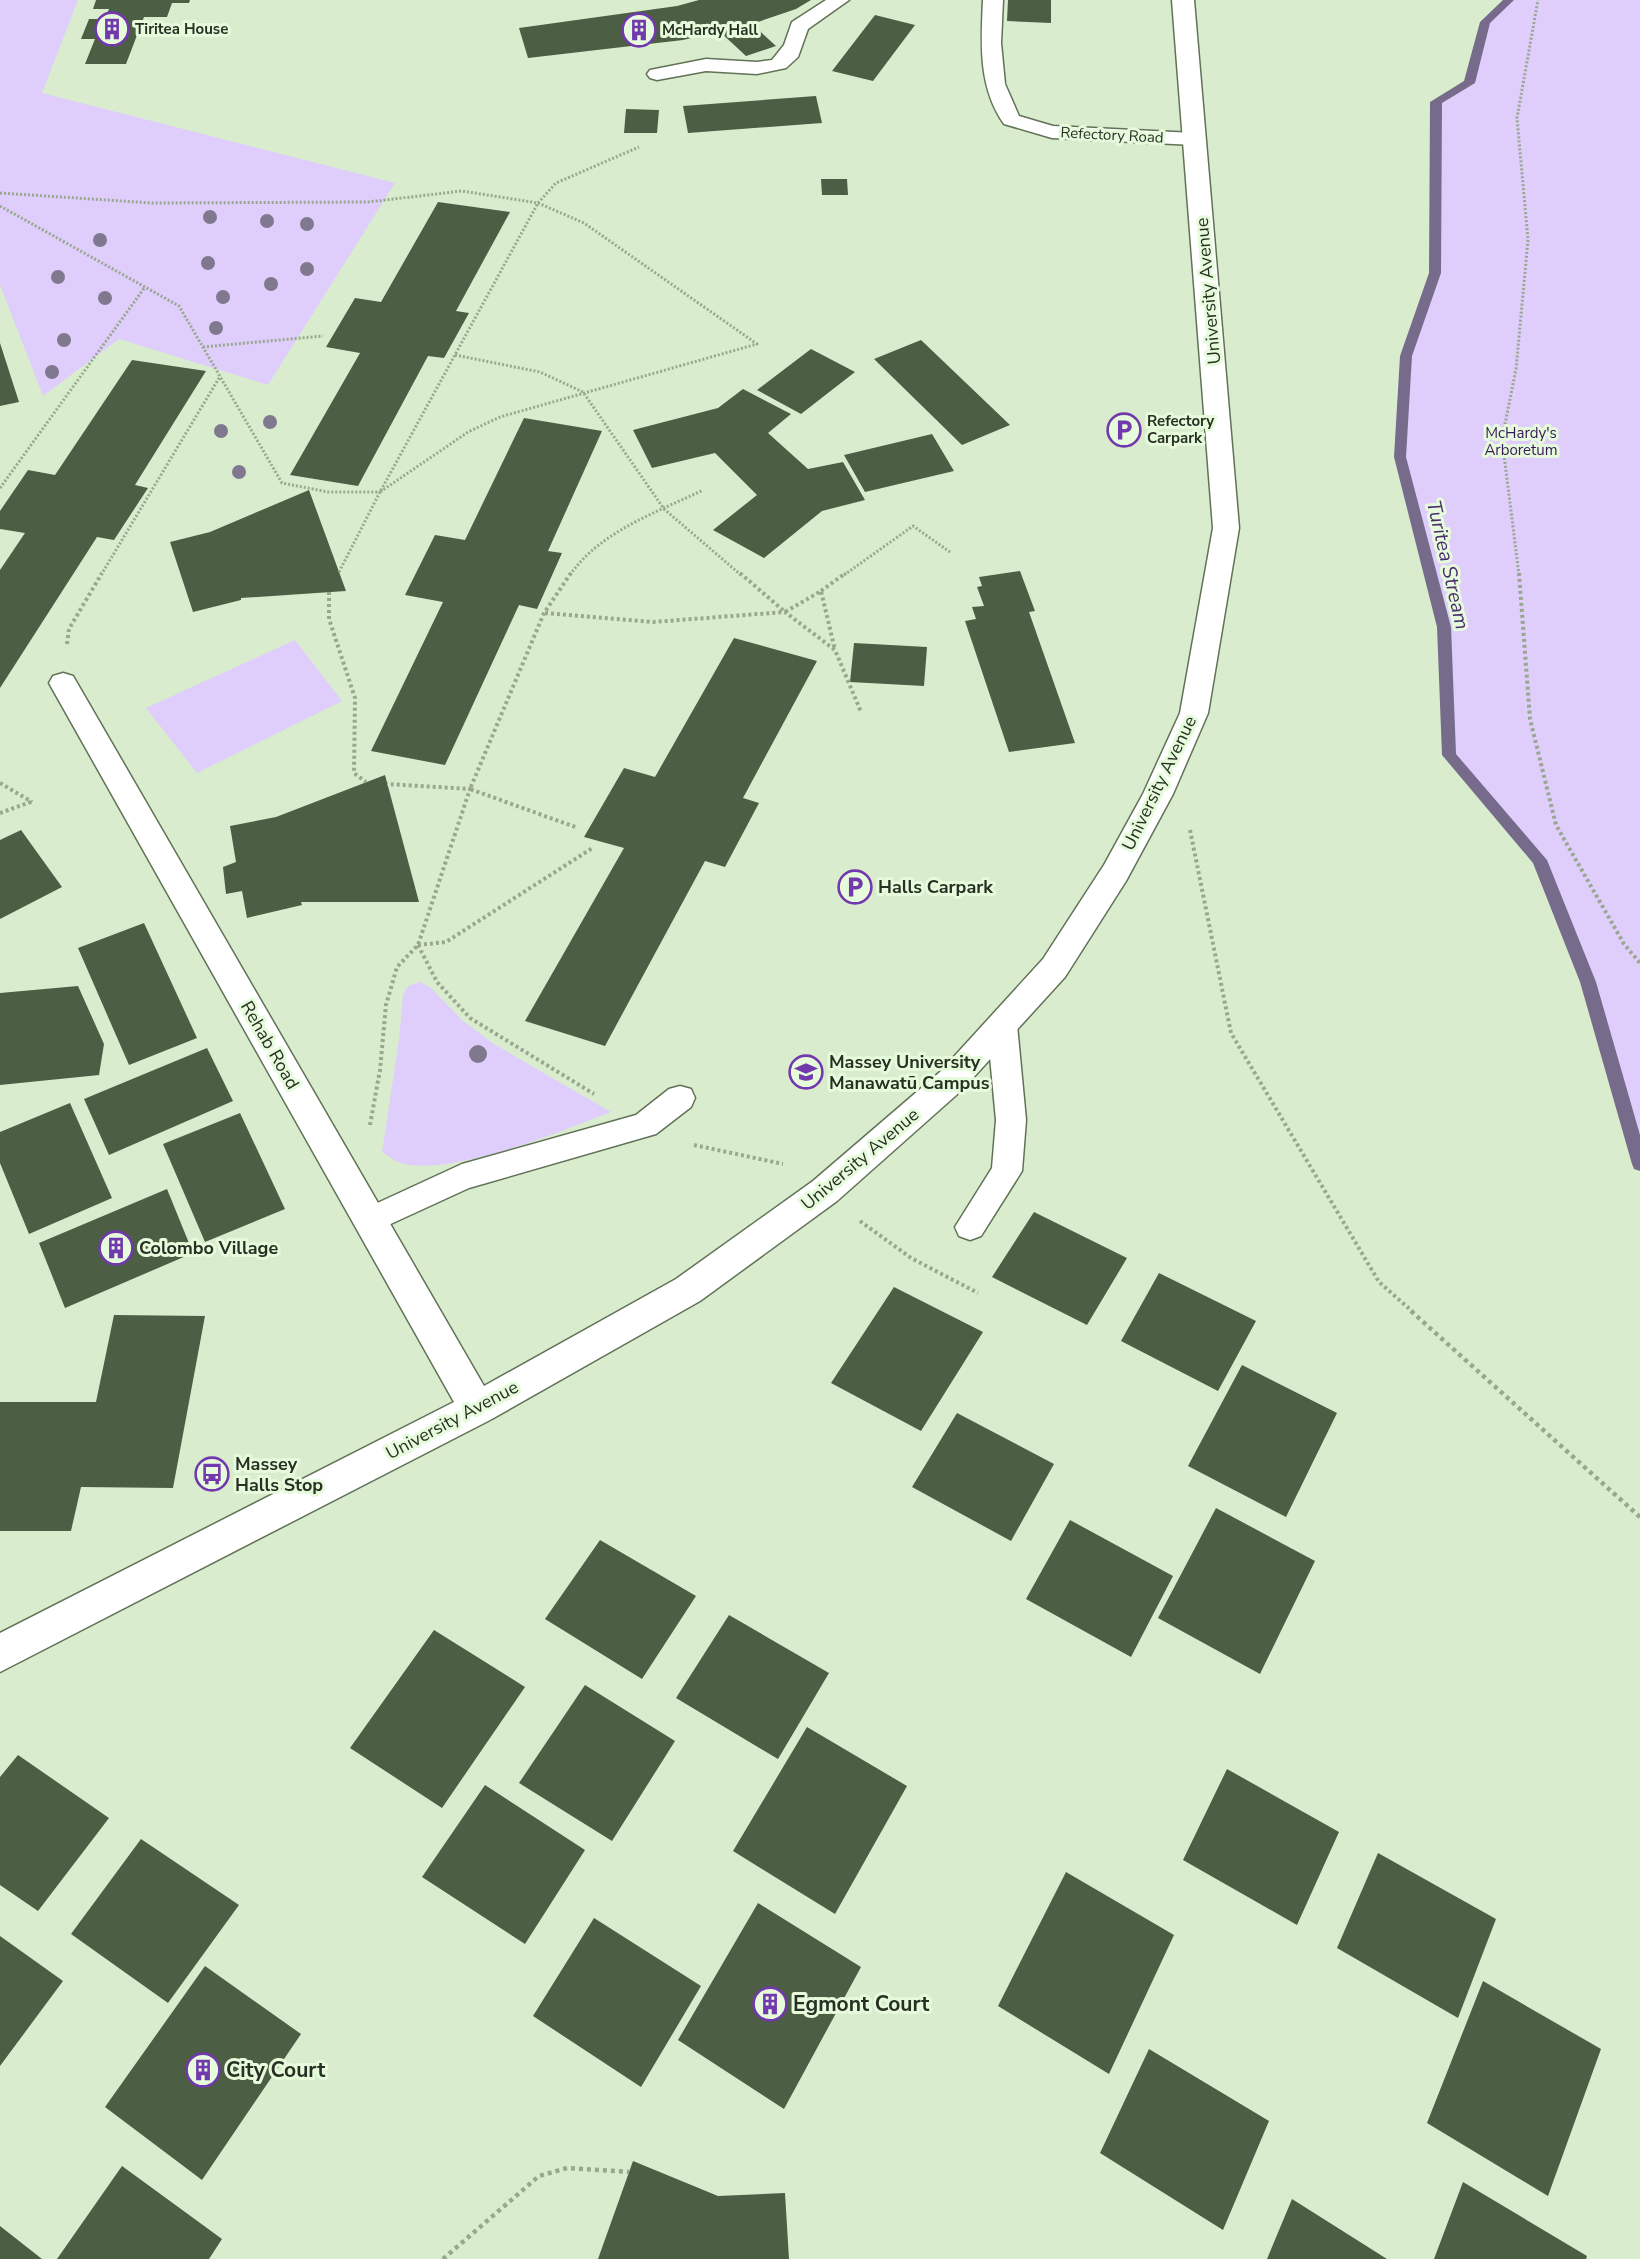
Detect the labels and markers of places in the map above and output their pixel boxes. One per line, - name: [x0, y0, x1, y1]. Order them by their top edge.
- building icon: Tiritea House: [94, 11, 130, 47]
- building icon: McHardy Hall: [621, 12, 657, 48]
- place label: Tiritea House: [135, 19, 228, 39]
- place label: McHardy Hall: [662, 20, 758, 40]
- place label: Refectory Carpark: [1147, 411, 1214, 448]
- parking icon: Refectory Carpark: [1106, 412, 1142, 448]
- parking icon: Halls Carpark: [837, 869, 873, 905]
- place label: Halls Carpark: [878, 875, 993, 899]
- place label: Massey University Manawatū Campus: [829, 1050, 990, 1095]
- school or university icon: Massey University Manawatū Campus: [788, 1054, 824, 1090]
- building icon: Colombo Village: [98, 1230, 134, 1266]
- place label: Colombo Village: [139, 1236, 278, 1260]
- place label: Massey Halls Stop: [235, 1452, 323, 1497]
- bus stop icon: Massey Halls Stop: [194, 1456, 230, 1492]
- building icon: Egmont Court: [752, 1986, 788, 2022]
- place label: Egmont Court: [793, 1990, 930, 2018]
- building icon: City Court: [185, 2052, 221, 2088]
- place label: City Court: [226, 2056, 326, 2084]

